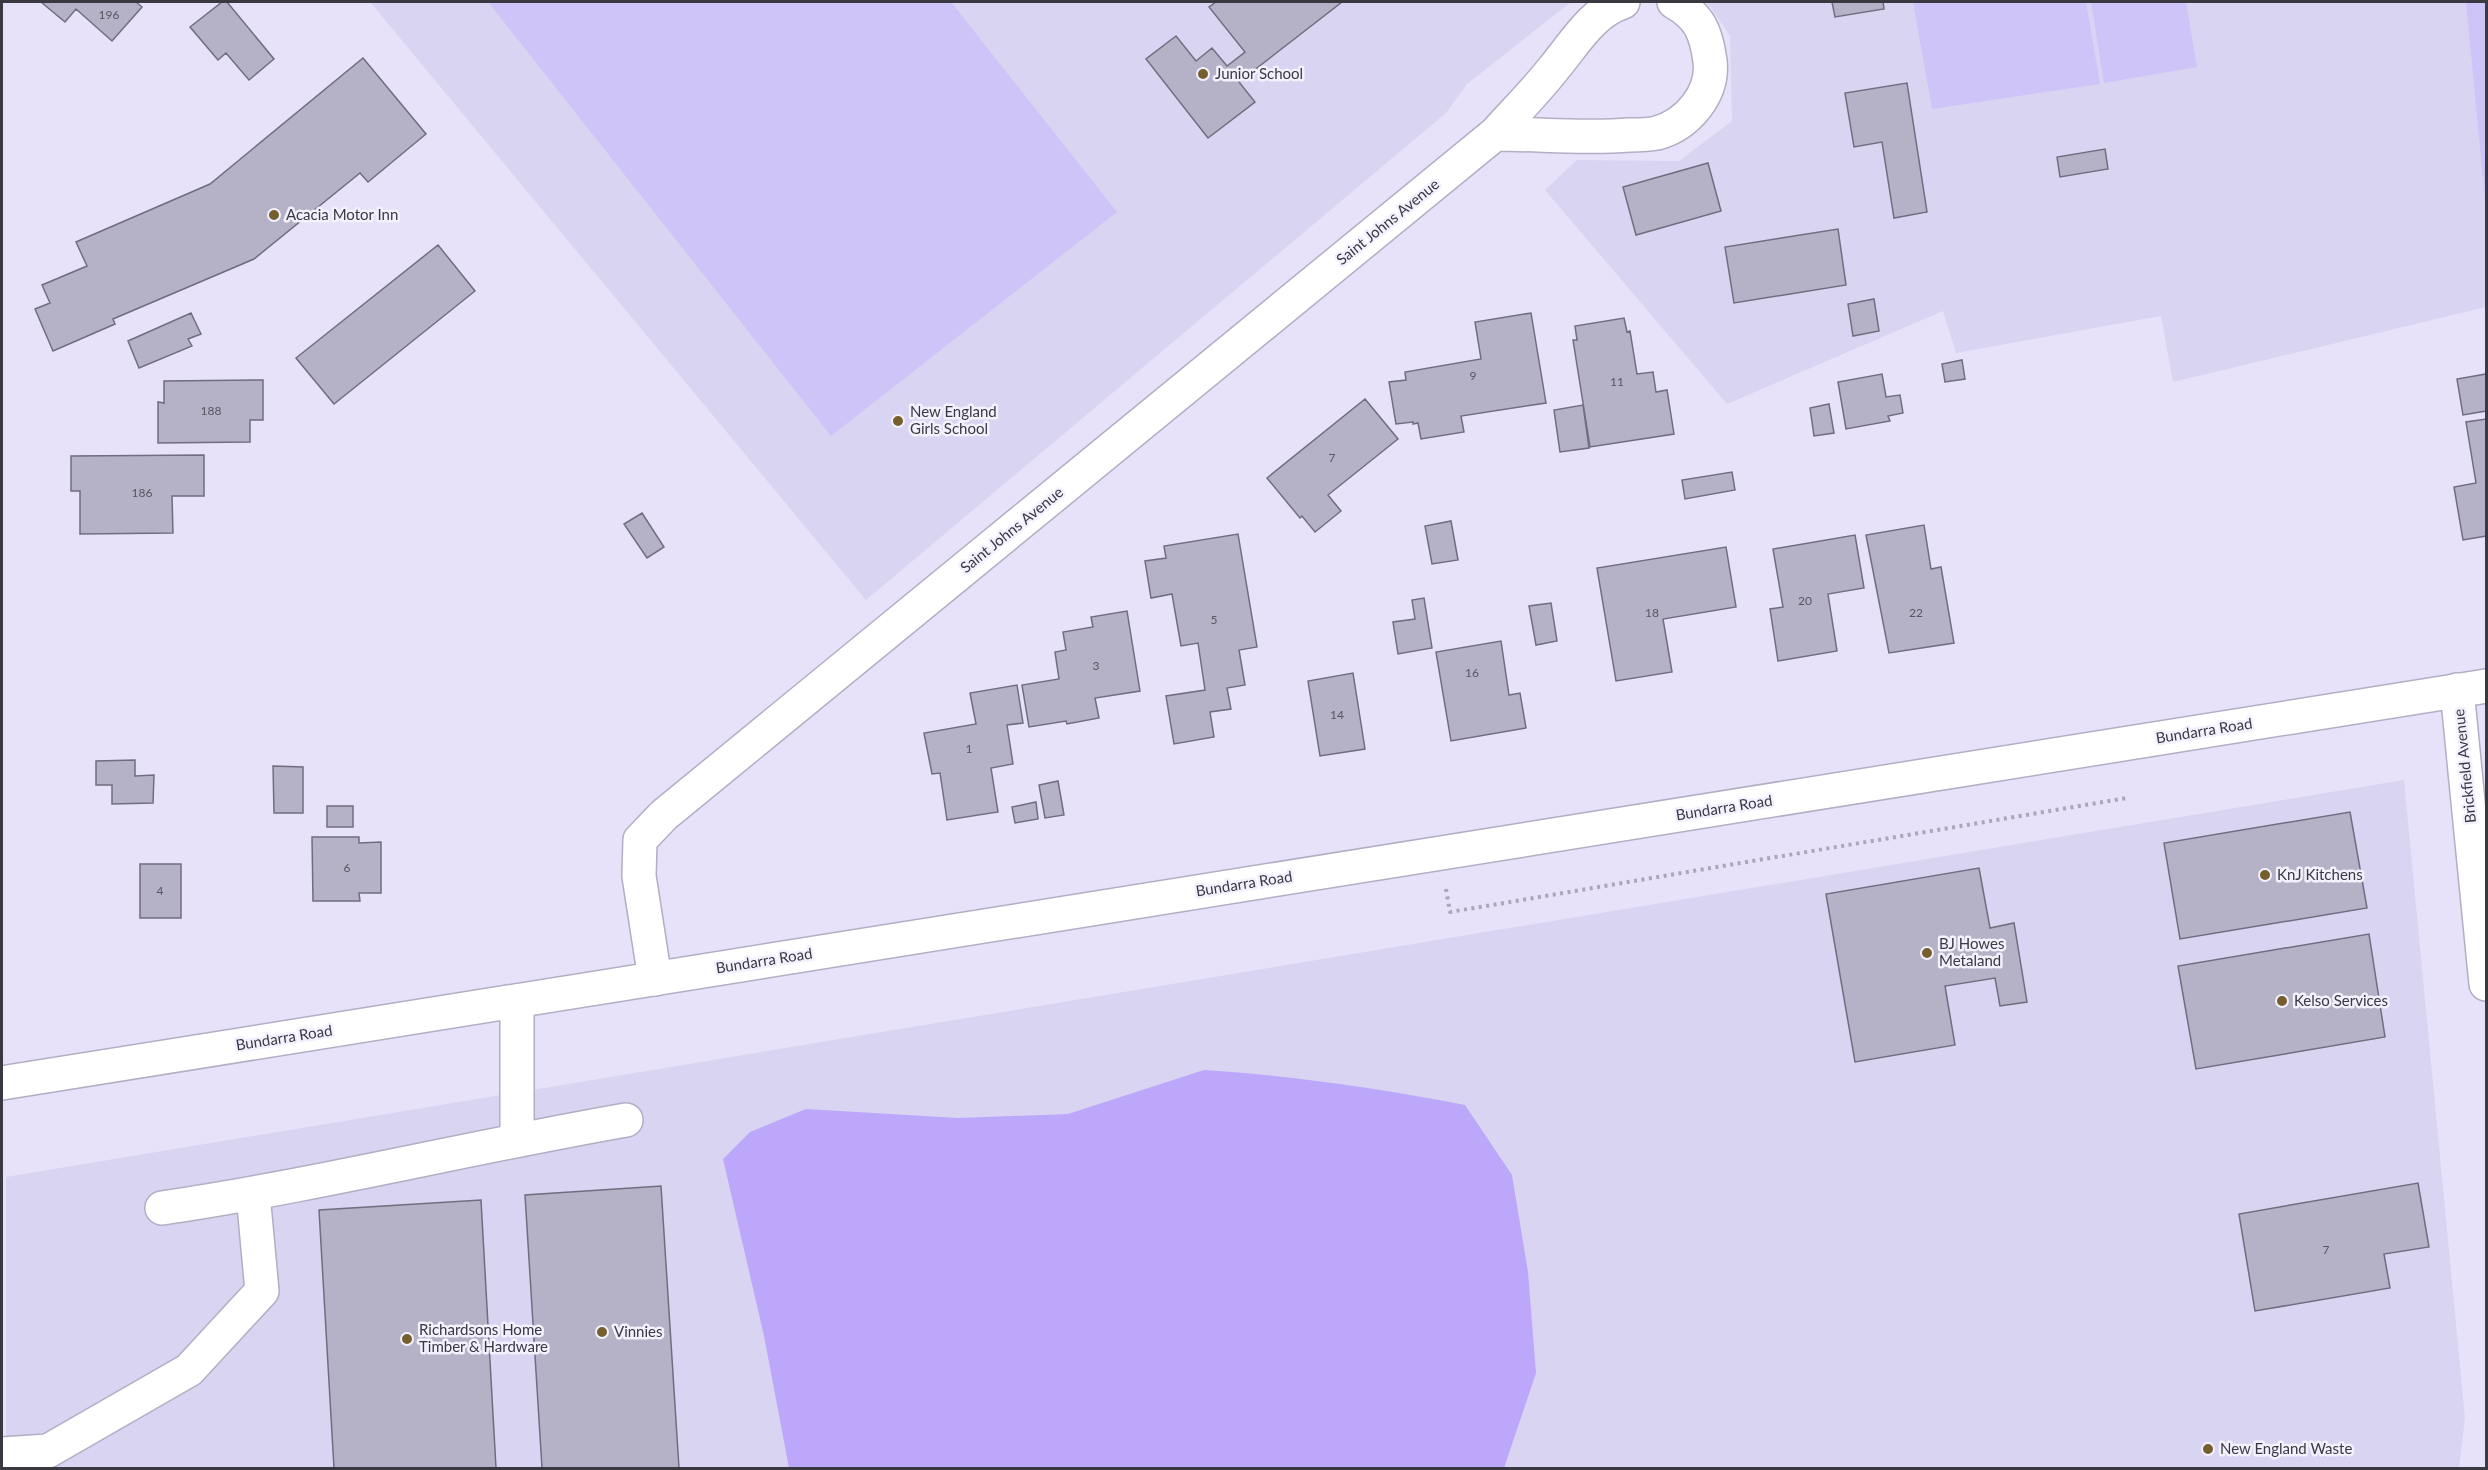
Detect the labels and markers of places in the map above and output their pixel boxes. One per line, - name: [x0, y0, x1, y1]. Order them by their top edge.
- place label: Junior School: [1215, 64, 1303, 82]
- marker: Junior School: [1196, 67, 1210, 81]
- place label: Acacia Motor Inn: [286, 205, 398, 223]
- marker: Acacia Motor Inn: [267, 208, 281, 222]
- place label: New England Girls School: [910, 402, 997, 437]
- marker: New England Girls School: [891, 414, 905, 428]
- place label: KnJ Kitchens: [2277, 865, 2363, 883]
- marker: KnJ Kitchens: [2258, 868, 2272, 882]
- place label: BJ Howes Metaland: [1939, 934, 2004, 969]
- marker: BJ Howes Metaland: [1920, 946, 1934, 960]
- place label: Kelso Services: [2294, 991, 2388, 1009]
- marker: Kelso Services: [2275, 994, 2289, 1008]
- place label: Richardsons Home Timber & Hardware: [419, 1320, 548, 1355]
- place label: Vinnies: [614, 1322, 663, 1340]
- marker: Vinnies: [595, 1325, 609, 1339]
- marker: Richardsons Home Timber & Hardware: [400, 1332, 414, 1346]
- place label: New England Waste: [2220, 1439, 2352, 1457]
- marker: New England Waste: [2201, 1442, 2215, 1456]

